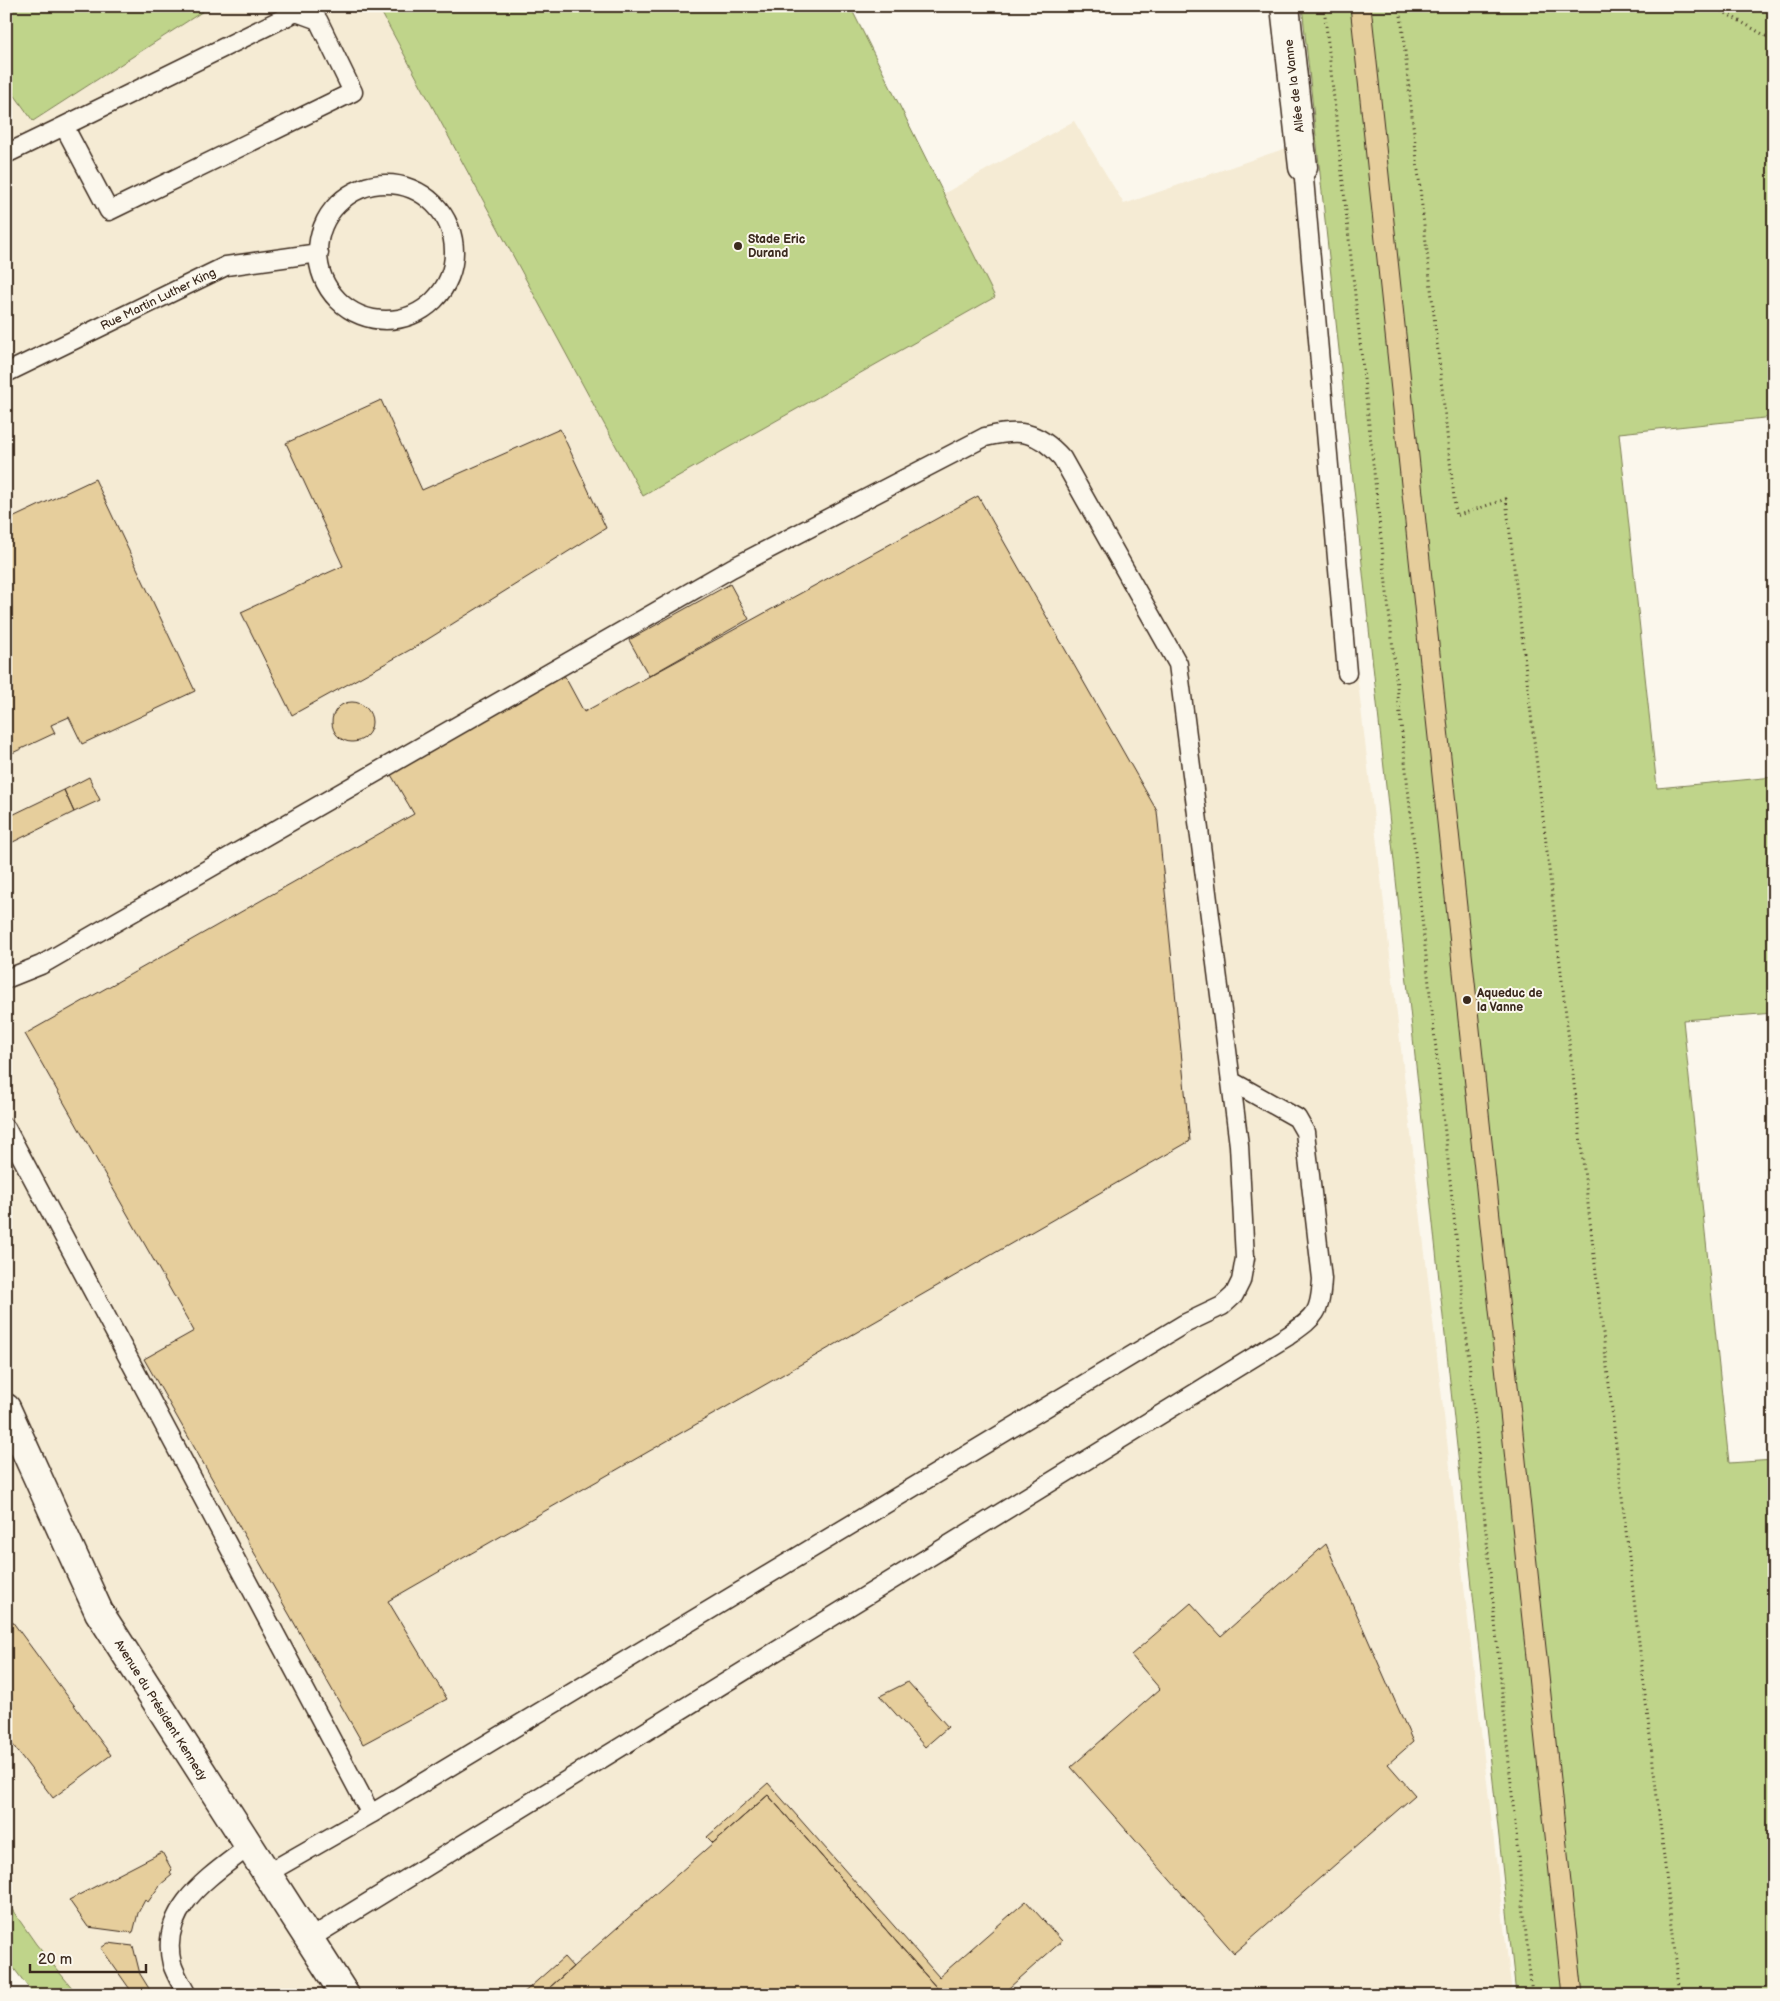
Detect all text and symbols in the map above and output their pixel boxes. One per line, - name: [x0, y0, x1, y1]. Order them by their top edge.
- street label: Allée de la Vanne: [1281, 39, 1308, 133]
- place label: Stade Eric Durand: [748, 232, 806, 261]
- marker: Stade Eric Durand: [732, 240, 744, 252]
- street label: Rue Martin Luther King: [98, 265, 218, 334]
- place label: Aqueduc de la Vanne: [1476, 986, 1542, 1015]
- marker: Aqueduc de la Vanne: [1461, 994, 1473, 1006]
- street label: Avenue du Président Kennedy: [111, 1637, 211, 1784]
- scale bar: [30, 1941, 146, 1973]
- text: 20 m: [38, 1950, 72, 1969]

